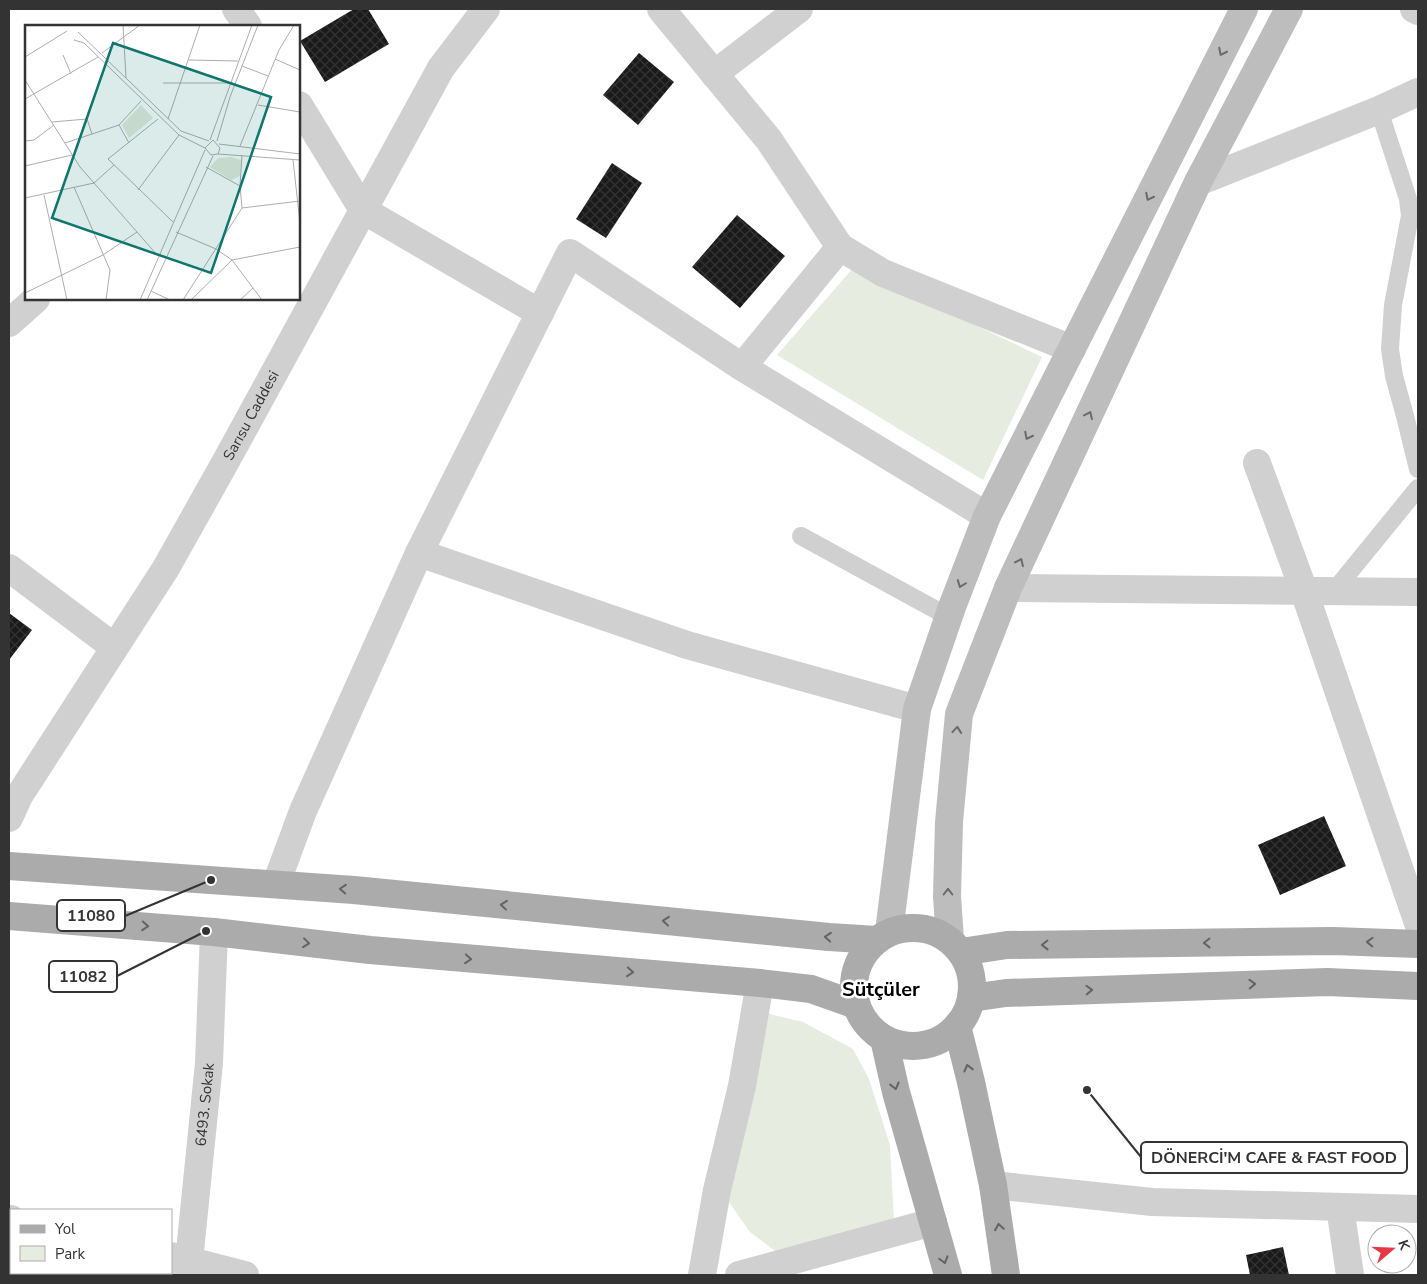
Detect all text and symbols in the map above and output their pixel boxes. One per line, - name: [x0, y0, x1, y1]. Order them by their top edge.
- inset map: [25, 25, 300, 300]
- one-way arrow: [1218, 47, 1228, 56]
- one-way arrow: [1145, 192, 1155, 201]
- street label: Sarısu Caddesi: [218, 367, 284, 464]
- one-way arrow: [1083, 411, 1094, 420]
- one-way arrow: [1024, 431, 1034, 440]
- one-way arrow: [1014, 558, 1025, 567]
- one-way arrow: [957, 579, 967, 588]
- one-way arrow: [952, 725, 963, 733]
- one-way arrow: [338, 883, 346, 894]
- one-way arrow: [943, 887, 953, 895]
- callout: 11080: [57, 900, 125, 931]
- one-way arrow: [500, 900, 508, 911]
- text: 11080: [67, 905, 115, 927]
- one-way arrow: [662, 916, 670, 927]
- one-way arrow: [141, 921, 149, 932]
- one-way arrow: [824, 932, 832, 943]
- one-way arrow: [303, 937, 311, 948]
- one-way arrow: [1203, 937, 1211, 948]
- one-way arrow: [1365, 937, 1373, 948]
- one-way arrow: [1040, 940, 1048, 950]
- one-way arrow: [464, 953, 472, 964]
- callout: 11082: [49, 961, 117, 992]
- text: 11082: [59, 966, 107, 988]
- one-way arrow: [626, 967, 634, 978]
- district label: Sütçüler: [842, 976, 920, 1003]
- one-way arrow: [1248, 979, 1256, 990]
- one-way arrow: [1086, 985, 1093, 995]
- street label: 6493. Sokak: [191, 1061, 219, 1147]
- one-way arrow: [963, 1064, 973, 1072]
- one-way arrow: [889, 1082, 900, 1091]
- callout: DÖNERCİ'M CAFE & FAST FOOD: [1141, 1142, 1407, 1173]
- text: DÖNERCİ'M CAFE & FAST FOOD: [1151, 1147, 1397, 1169]
- legend: [10, 1209, 172, 1274]
- text: Yol: [54, 1219, 76, 1239]
- one-way arrow: [994, 1223, 1005, 1231]
- north arrow: [1367, 1224, 1417, 1274]
- text: K: [1393, 1237, 1415, 1253]
- text: Park: [55, 1244, 85, 1264]
- one-way arrow: [938, 1255, 948, 1263]

